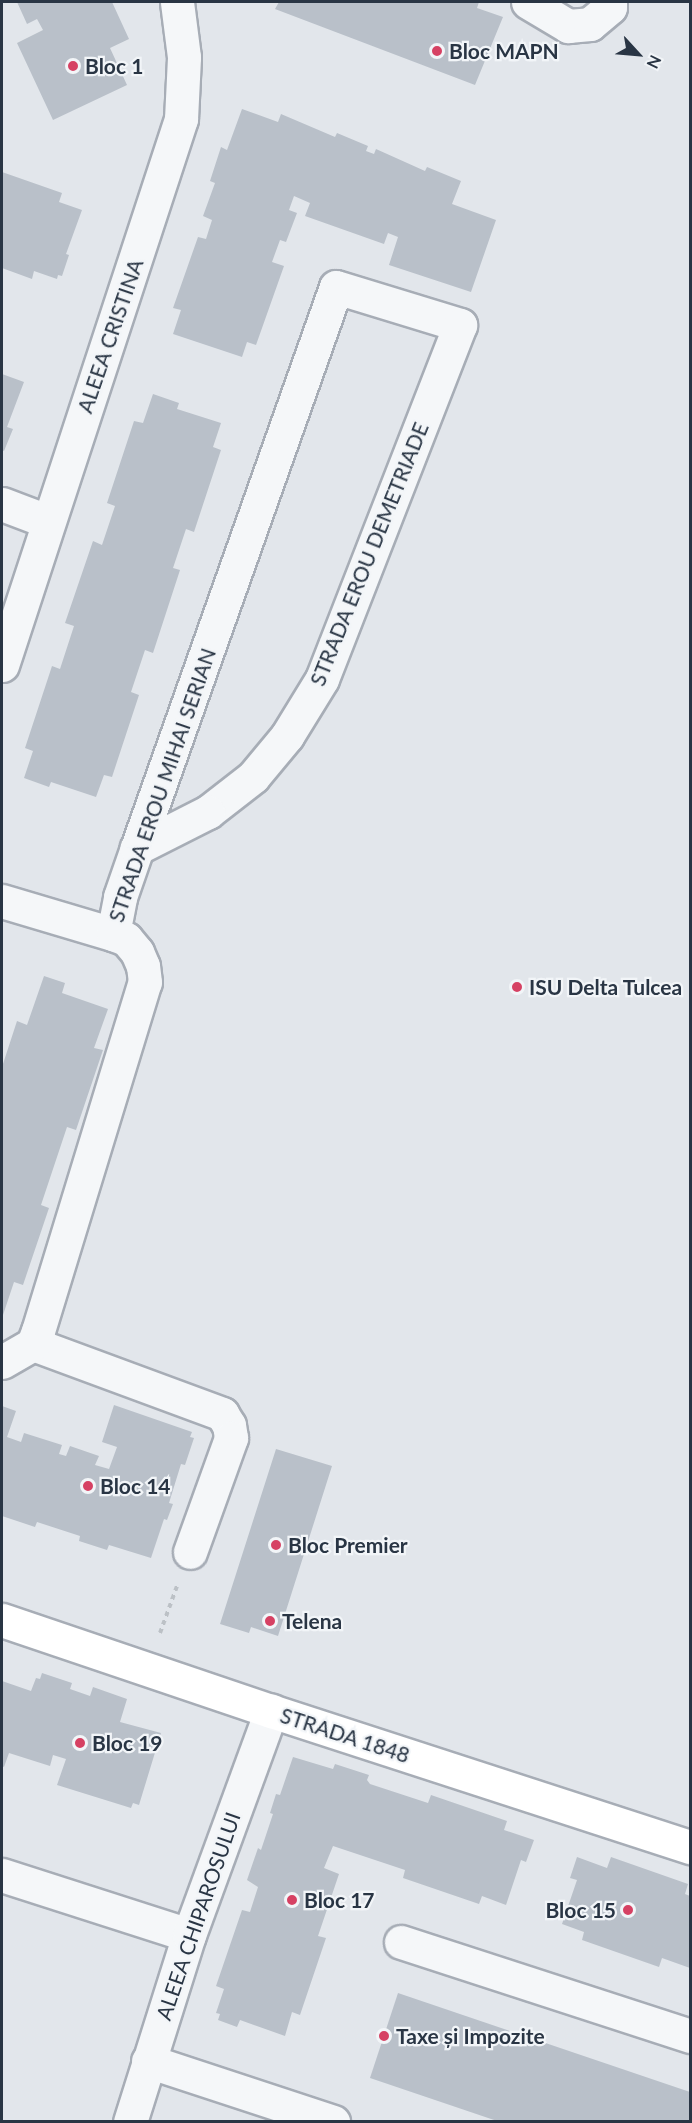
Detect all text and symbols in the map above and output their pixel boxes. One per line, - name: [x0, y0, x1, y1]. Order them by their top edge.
- north arrow: [608, 24, 668, 84]
- place label: Bloc MAPN: [449, 38, 559, 64]
- marker: Bloc MAPN: [430, 44, 444, 58]
- text: N: [643, 52, 666, 72]
- place label: Bloc 1: [85, 53, 143, 79]
- marker: Bloc 1: [66, 59, 80, 73]
- street label: ALEEA CRISTINA: [72, 255, 148, 417]
- street label: STRADA EROU DEMETRIADE: [304, 418, 434, 690]
- street label: STRADA EROU MIHAI SERIAN: [103, 644, 221, 926]
- place label: ISU Delta Tulcea: [529, 974, 683, 1000]
- marker: ISU Delta Tulcea: [510, 980, 524, 994]
- place label: Bloc 14: [100, 1473, 171, 1499]
- marker: Bloc 14: [81, 1479, 95, 1493]
- place label: Bloc Premier: [288, 1532, 408, 1558]
- marker: Bloc Premier: [269, 1538, 283, 1552]
- place label: Telena: [282, 1608, 342, 1634]
- marker: Telena: [263, 1614, 277, 1628]
- street label: STRADA 1848: [277, 1702, 413, 1768]
- place label: Bloc 19: [92, 1730, 163, 1756]
- marker: Bloc 19: [73, 1736, 87, 1750]
- street label: ALEEA CHIPAROSULUI: [150, 1808, 246, 2024]
- place label: Bloc 17: [304, 1887, 375, 1913]
- marker: Bloc 17: [285, 1893, 299, 1907]
- place label: Bloc 15: [545, 1897, 616, 1923]
- marker: Bloc 15: [621, 1903, 635, 1917]
- place label: Taxe și Impozite: [396, 2023, 545, 2049]
- marker: Taxe și Impozite: [377, 2029, 391, 2043]

